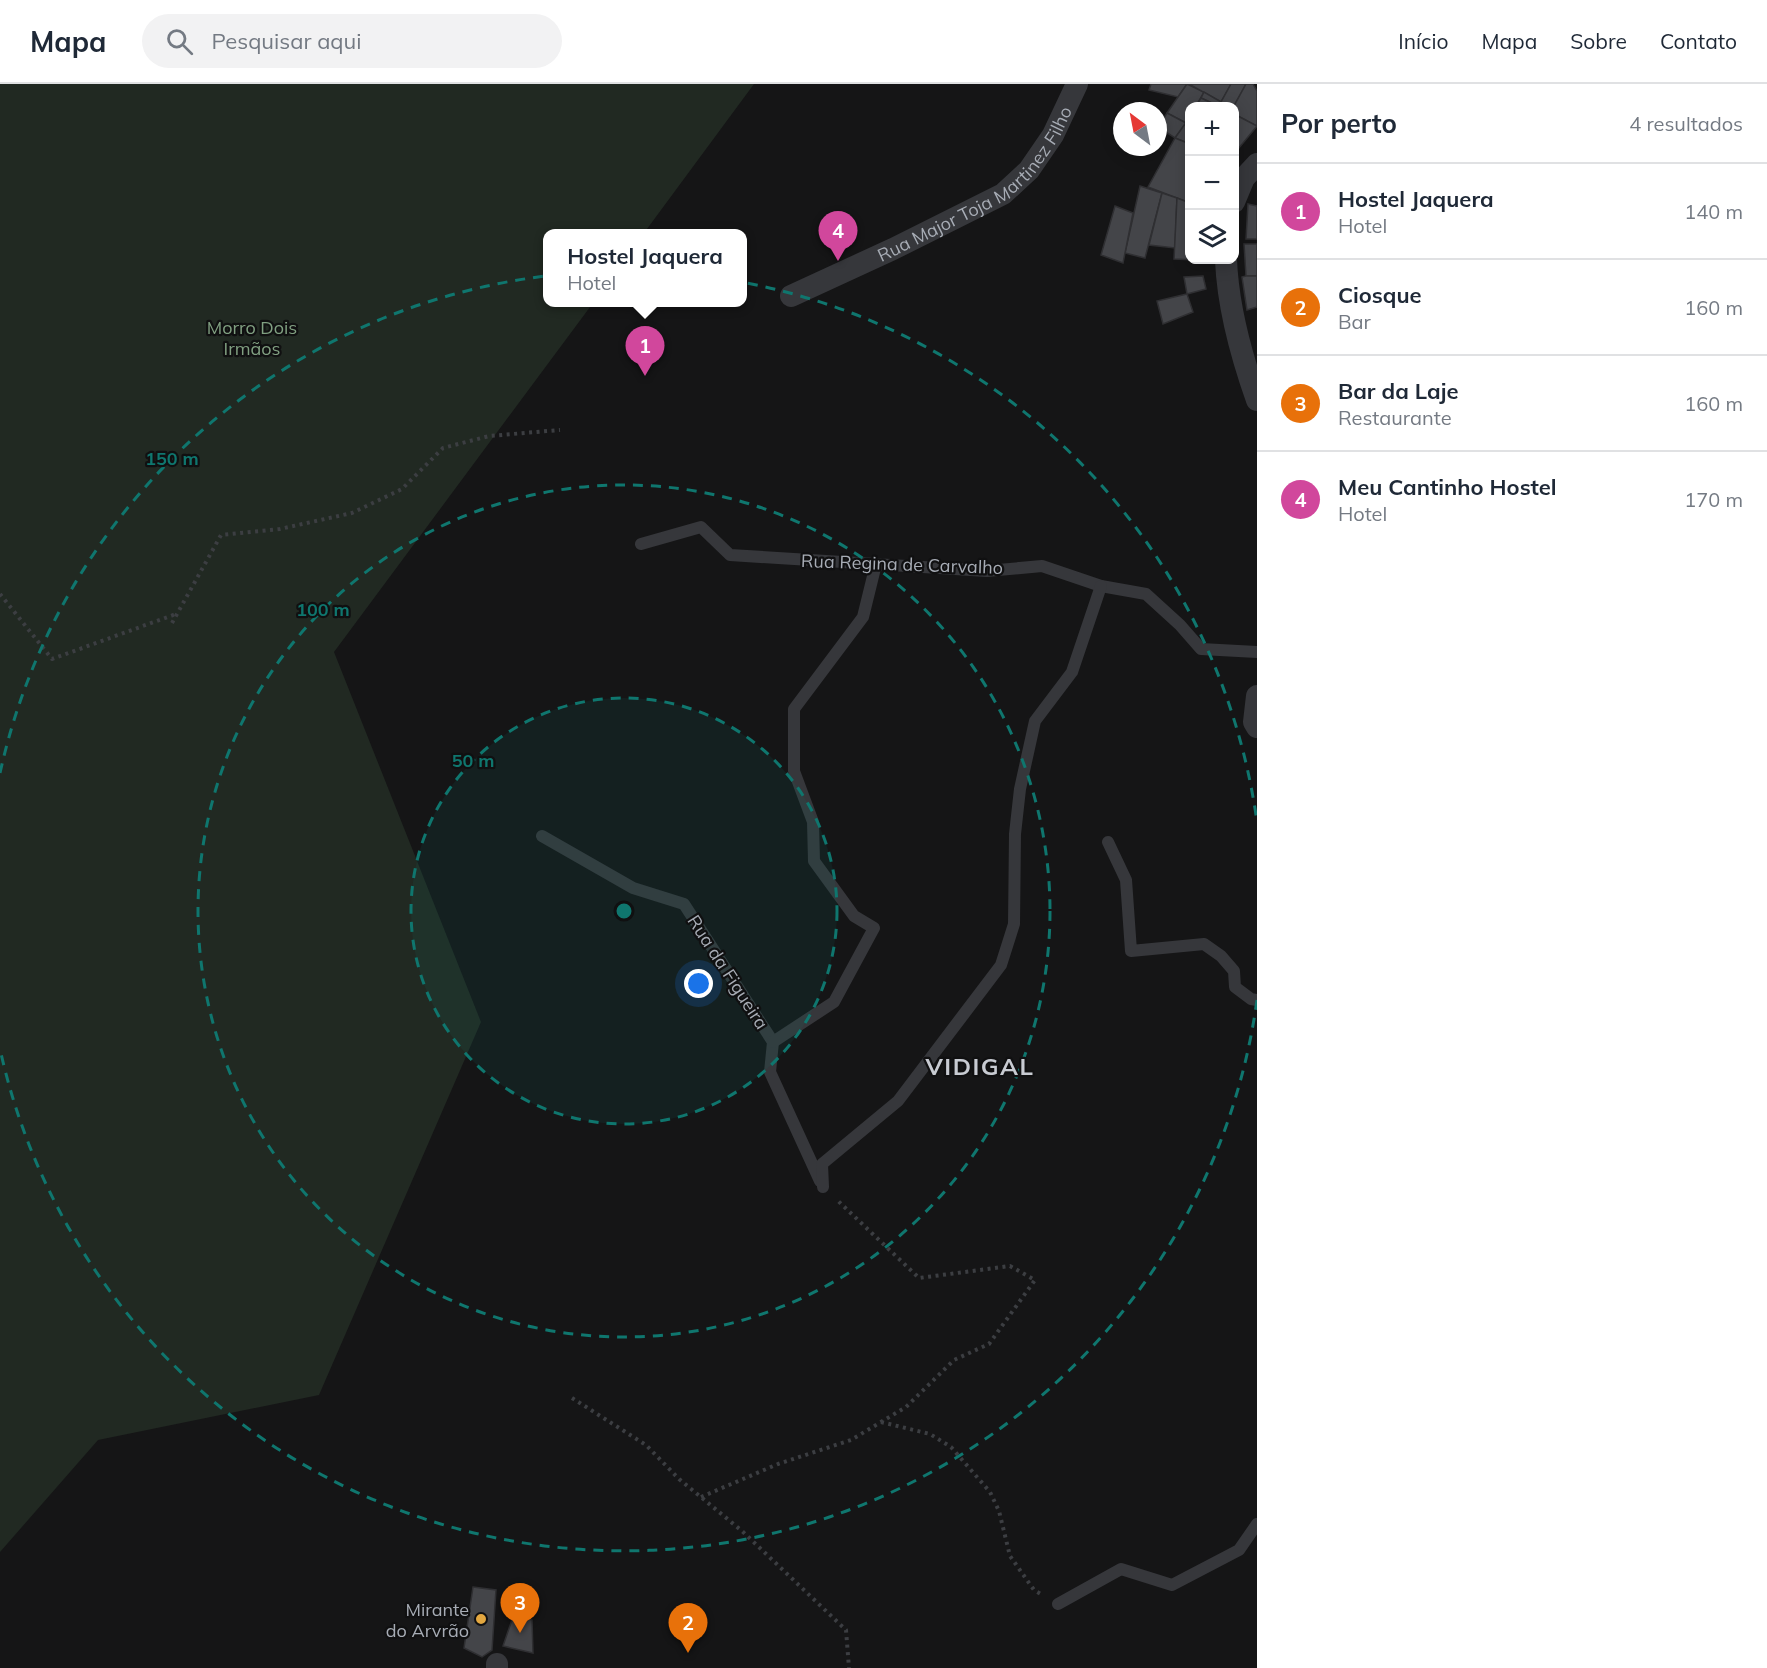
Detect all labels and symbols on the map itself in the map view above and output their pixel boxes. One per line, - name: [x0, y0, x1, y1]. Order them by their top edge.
- street label: Rua Major Toja Martinez Filho: [873, 102, 1077, 266]
- north arrow: [1113, 102, 1167, 156]
- pin: 4: [818, 212, 858, 261]
- park label: Morro Dois Irmãos: [207, 316, 297, 360]
- pin: 1: [626, 326, 664, 376]
- text: 150 m: [145, 447, 199, 470]
- street label: Rua Regina de Carvalho: [801, 549, 1003, 579]
- text: 100 m: [296, 598, 350, 621]
- text: 50 m: [452, 749, 494, 772]
- centre of rings: [614, 901, 634, 921]
- street label: Rua da Figueira: [683, 911, 773, 1033]
- your location: [684, 969, 713, 998]
- district label: VIDIGAL: [925, 1051, 1034, 1081]
- pin: 3: [500, 1584, 540, 1633]
- place label: Mirante do Arvrão: [386, 1598, 469, 1642]
- pin: 2: [668, 1604, 708, 1653]
- marker: Mirante do Arvrão: [474, 1612, 488, 1626]

